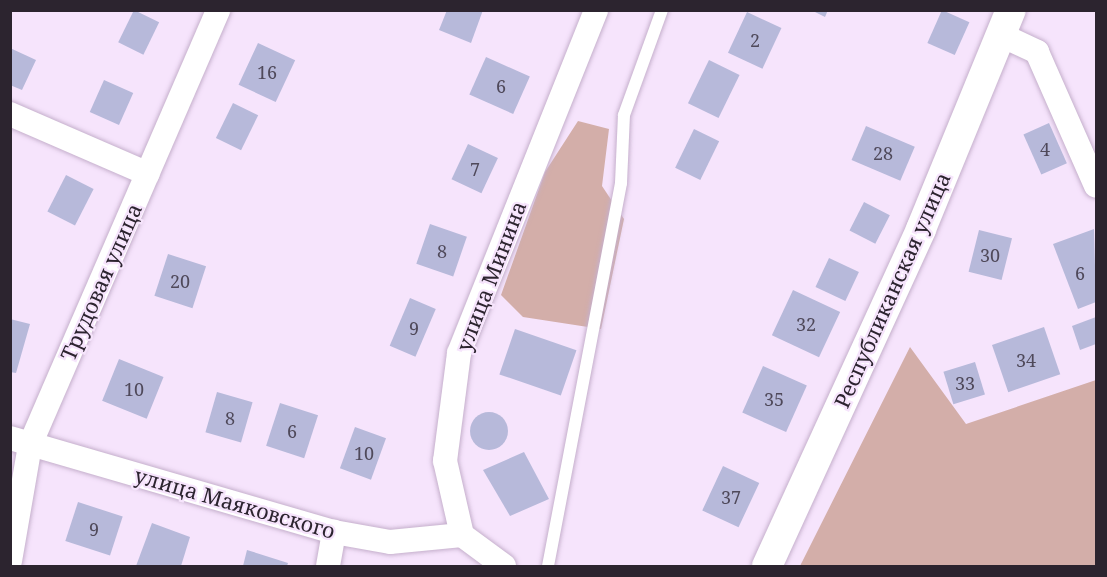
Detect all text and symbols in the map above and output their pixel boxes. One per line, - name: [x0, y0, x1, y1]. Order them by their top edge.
- house number: 2: [750, 29, 760, 51]
- house number: 16: [257, 61, 277, 83]
- house number: 6: [496, 75, 506, 97]
- house number: 4: [1040, 138, 1050, 160]
- house number: 28: [873, 142, 893, 164]
- house number: 7: [470, 158, 480, 180]
- street label: Республиканская улица: [829, 168, 955, 412]
- street label: улица Минина: [451, 197, 531, 355]
- street label: Трудовая улица: [55, 200, 147, 364]
- house number: 8: [437, 240, 447, 262]
- house number: 30: [980, 244, 1000, 266]
- house number: 6: [1075, 262, 1085, 284]
- house number: 20: [170, 270, 190, 292]
- house number: 32: [796, 313, 816, 335]
- house number: 9: [409, 317, 419, 339]
- house number: 34: [1016, 349, 1036, 371]
- house number: 33: [955, 372, 975, 394]
- house number: 10: [124, 378, 144, 400]
- house number: 35: [764, 388, 784, 410]
- house number: 8: [225, 407, 235, 429]
- house number: 6: [287, 420, 297, 442]
- house number: 10: [354, 442, 374, 464]
- street label: улица Маяковского: [132, 462, 338, 544]
- house number: 37: [721, 486, 741, 508]
- house number: 9: [89, 518, 99, 540]

